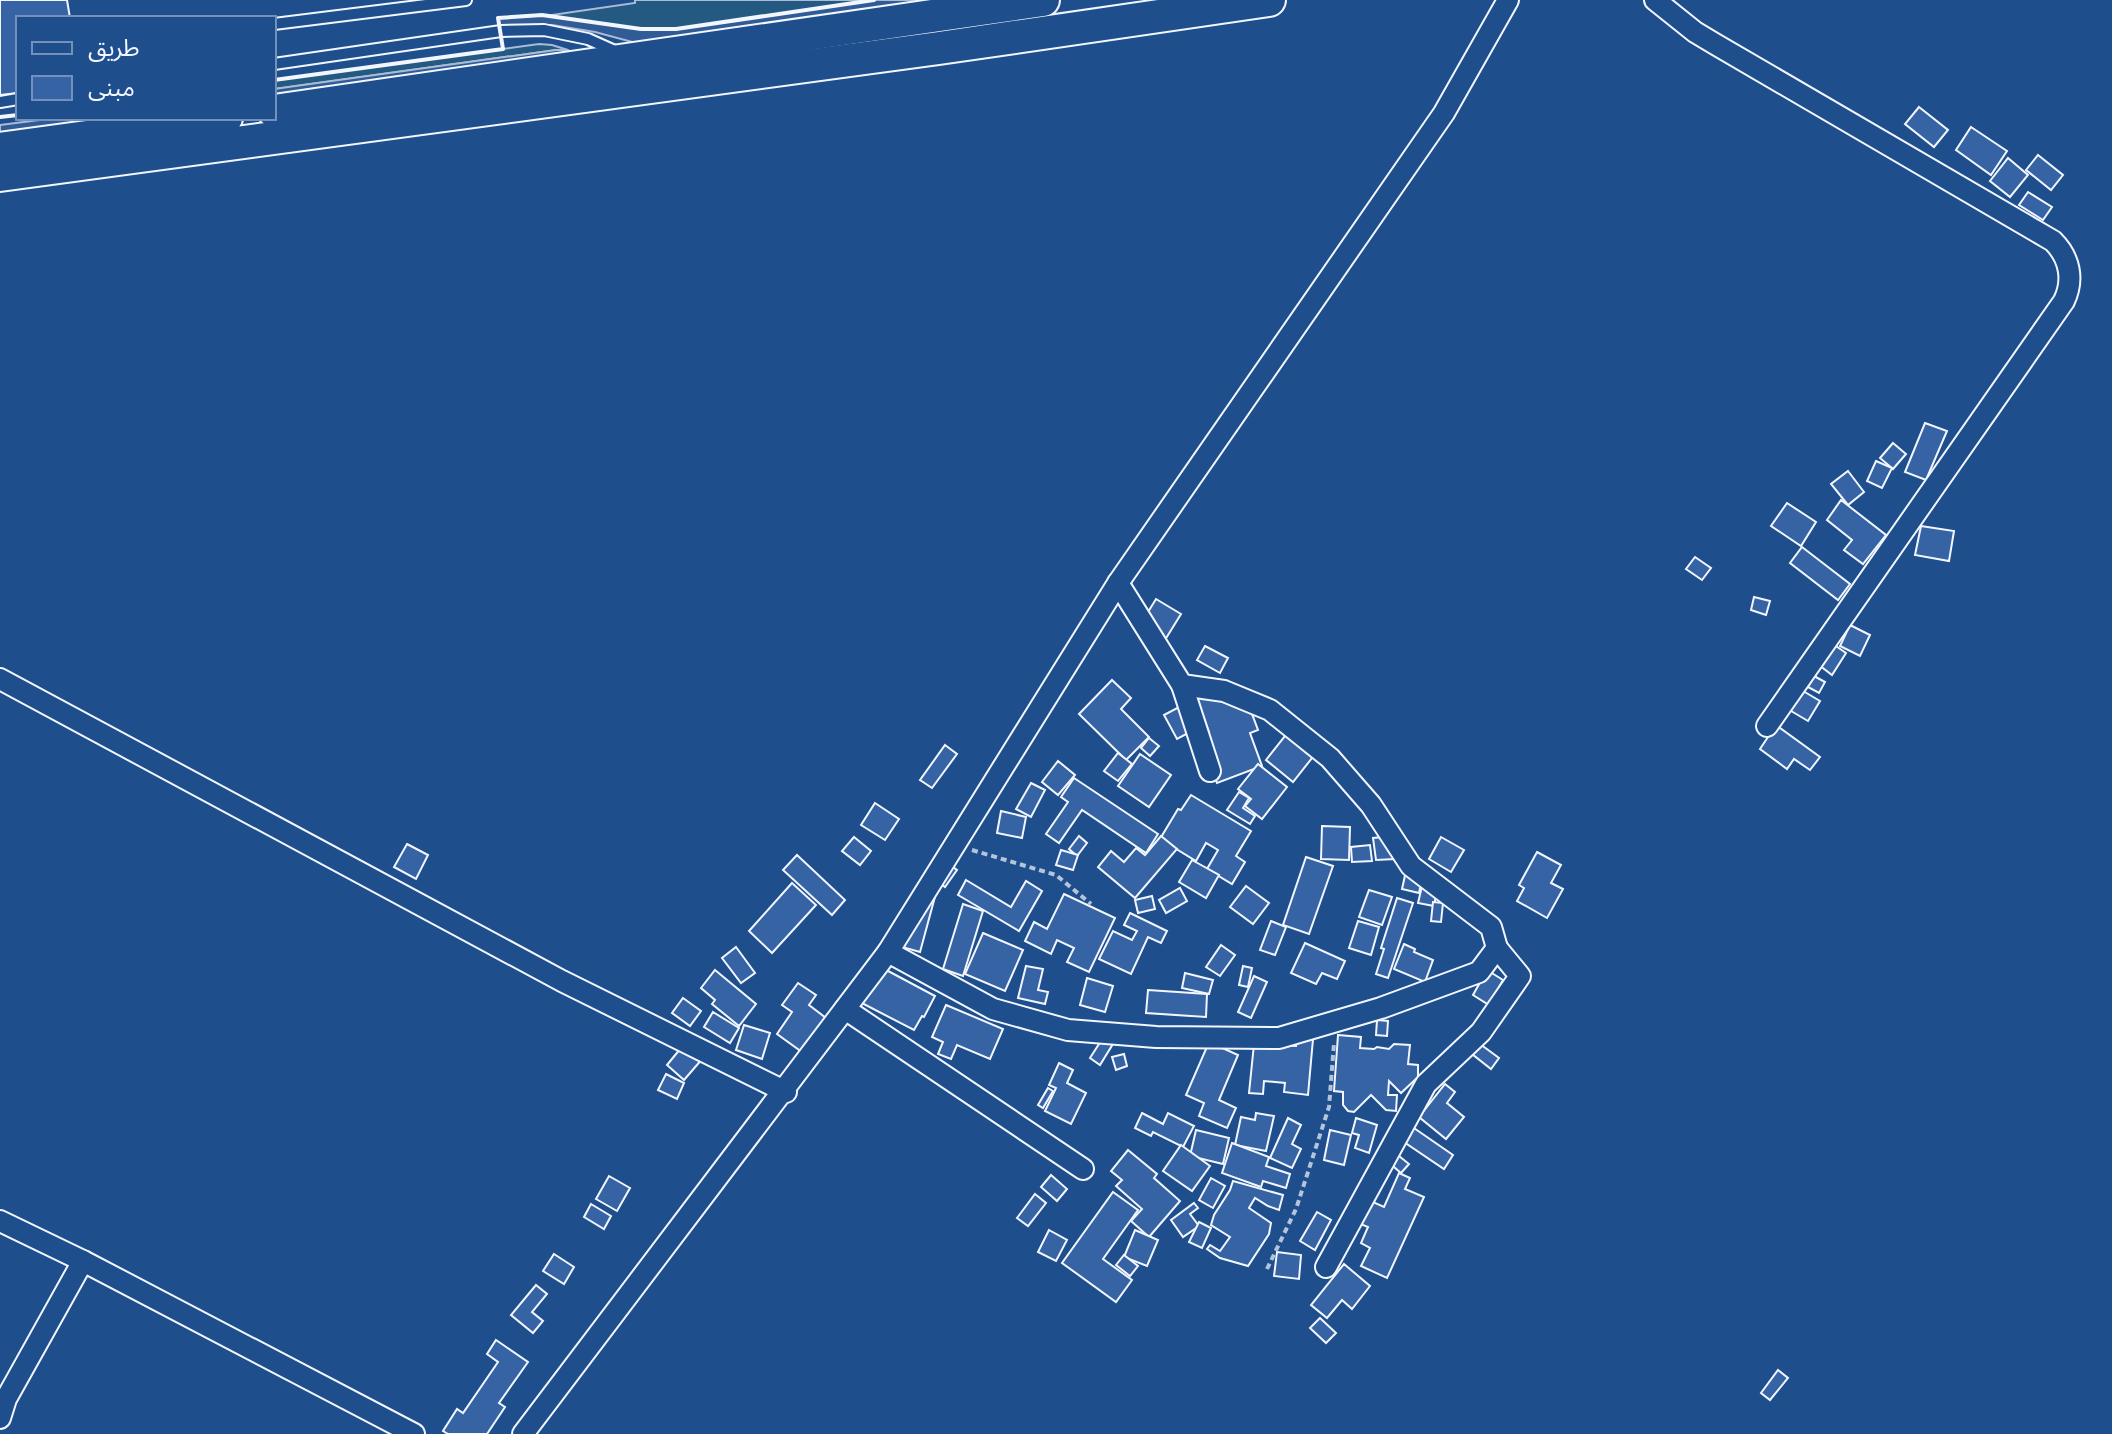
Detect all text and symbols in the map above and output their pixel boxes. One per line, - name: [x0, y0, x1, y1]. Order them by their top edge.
- legend: [16, 16, 276, 120]
- text: طريق: [88, 33, 140, 63]
- text: مبنى: [88, 73, 135, 102]

